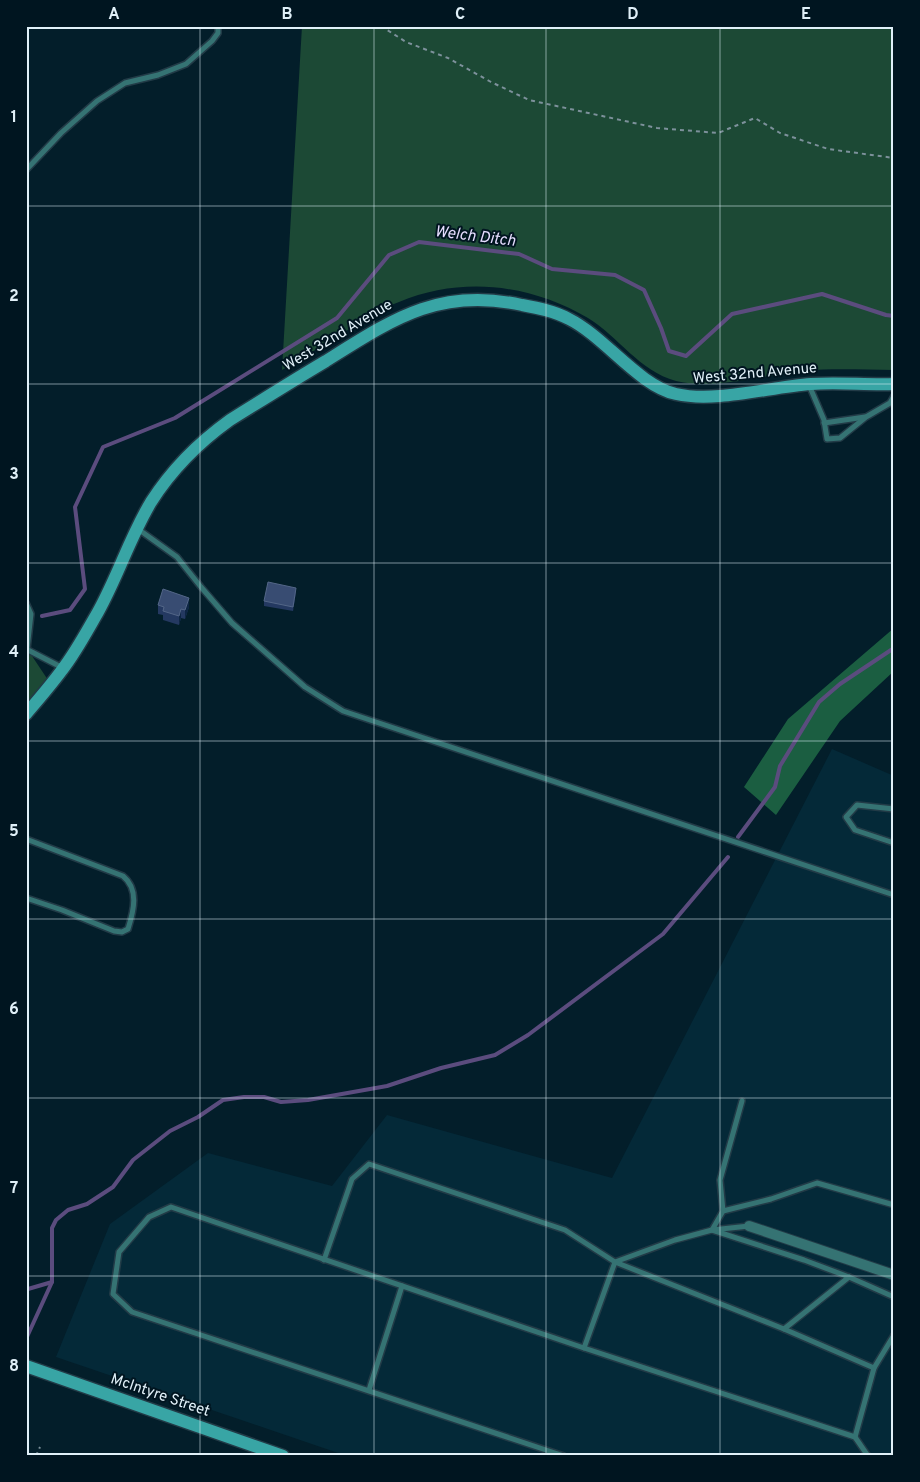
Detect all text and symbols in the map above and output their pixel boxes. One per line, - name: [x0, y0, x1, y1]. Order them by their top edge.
- text: A: [108, 5, 120, 25]
- text: B: [281, 5, 293, 25]
- text: C: [455, 5, 465, 25]
- text: D: [627, 5, 639, 25]
- text: E: [801, 5, 811, 25]
- text: 1: [11, 108, 17, 128]
- water label: Welch Ditch: [434, 222, 517, 252]
- text: 2: [9, 287, 19, 307]
- street label: West 32nd Avenue: [280, 296, 396, 376]
- street label: West 32nd Avenue: [692, 359, 818, 389]
- text: 3: [9, 465, 19, 485]
- text: 4: [9, 643, 19, 663]
- text: 5: [9, 822, 19, 842]
- text: 6: [9, 1000, 19, 1020]
- text: 7: [10, 1179, 18, 1199]
- text: 8: [9, 1357, 19, 1377]
- street label: McIntyre Street: [108, 1370, 212, 1422]

